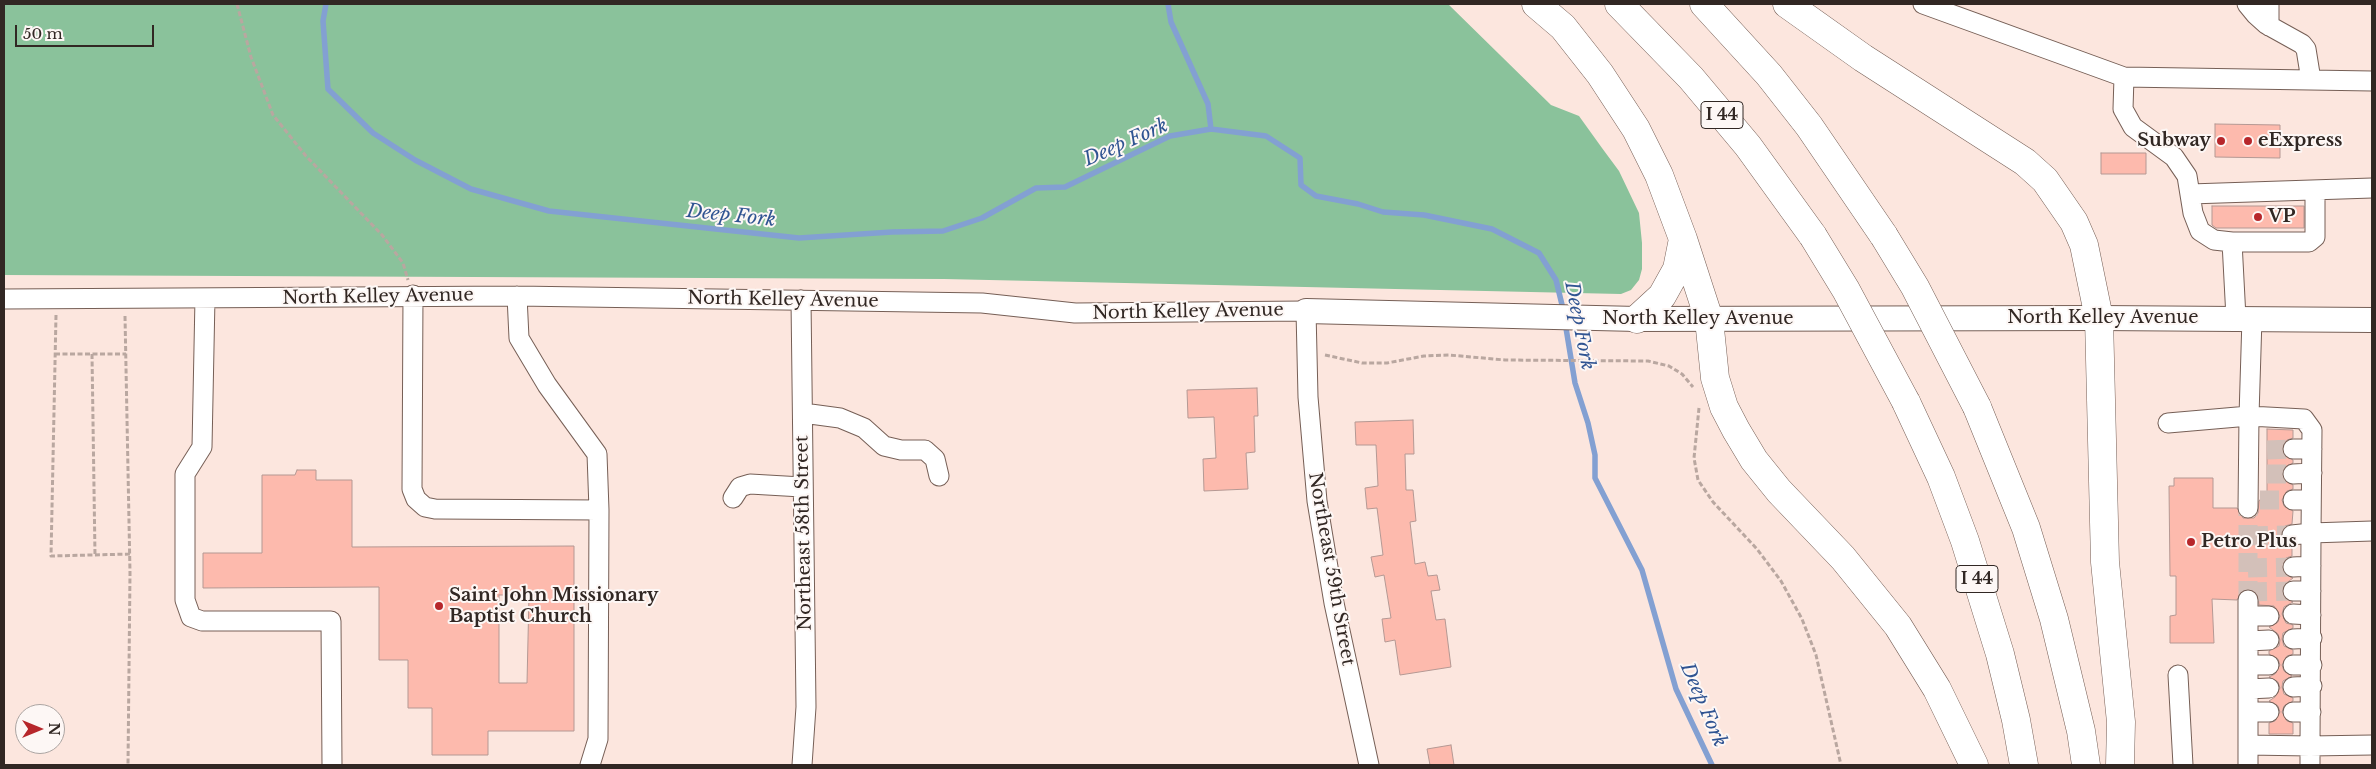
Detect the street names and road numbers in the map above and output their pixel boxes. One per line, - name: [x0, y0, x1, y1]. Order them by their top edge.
- road number: I 44: [1701, 102, 1743, 128]
- street label: North Kelley Avenue: [282, 285, 474, 309]
- street label: North Kelley Avenue: [687, 288, 879, 312]
- street label: North Kelley Avenue: [1092, 300, 1284, 324]
- street label: North Kelley Avenue: [2007, 307, 2199, 329]
- street label: North Kelley Avenue: [1602, 308, 1794, 330]
- street label: Northeast 58th Street: [791, 435, 817, 631]
- street label: Northeast 59th Street: [1303, 471, 1359, 667]
- road number: I 44: [1956, 566, 1998, 592]

